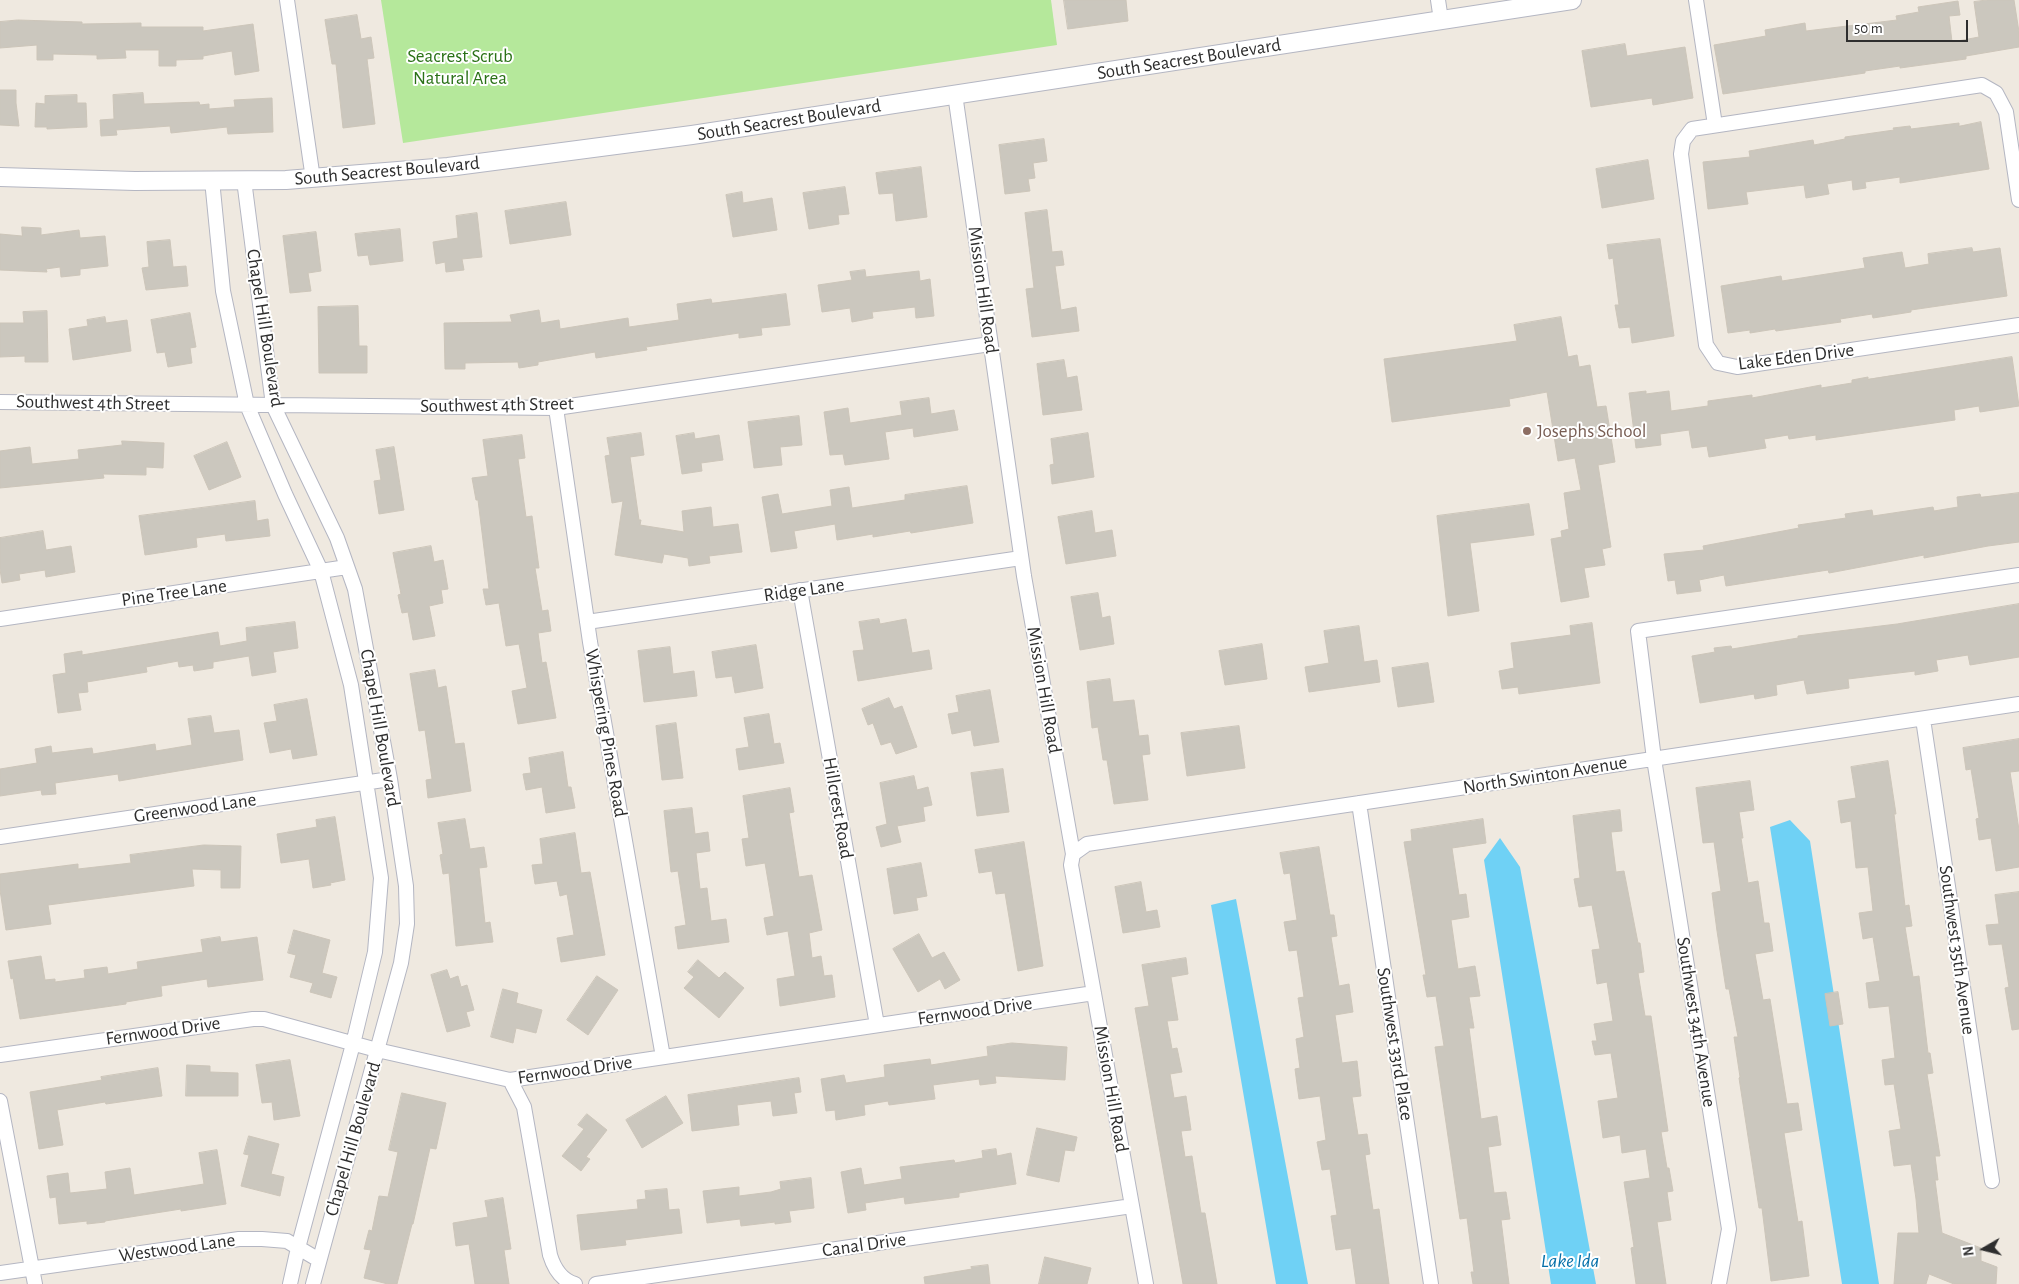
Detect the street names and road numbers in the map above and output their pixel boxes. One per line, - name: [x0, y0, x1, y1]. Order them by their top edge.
- street label: South Seacrest Boulevard: [1095, 33, 1283, 85]
- street label: South Seacrest Boulevard: [695, 94, 883, 146]
- street label: South Seacrest Boulevard: [293, 152, 481, 190]
- street label: Mission Hill Road: [963, 225, 1003, 355]
- street label: Chapel Hill Boulevard: [241, 247, 289, 409]
- street label: Lake Eden Drive: [1737, 339, 1855, 375]
- street label: Southwest 4th Street: [16, 390, 170, 416]
- street label: Southwest 4th Street: [420, 392, 574, 418]
- street label: Ridge Lane: [762, 573, 846, 607]
- street label: Pine Tree Lane: [120, 574, 228, 612]
- street label: Mission Hill Road: [1022, 625, 1066, 755]
- street label: Chapel Hill Boulevard: [355, 647, 405, 809]
- street label: Whispering Pines Road: [580, 647, 632, 819]
- street label: North Swinton Avenue: [1461, 751, 1629, 799]
- street label: Hillcrest Road: [818, 755, 858, 861]
- street label: Greenwood Lane: [132, 788, 258, 828]
- street label: Southwest 35th Avenue: [1934, 864, 1980, 1036]
- street label: Southwest 34th Avenue: [1671, 935, 1721, 1109]
- street label: Southwest 33rd Place: [1372, 966, 1418, 1122]
- street label: Fernwood Drive: [916, 992, 1034, 1030]
- street label: Fernwood Drive: [104, 1012, 222, 1050]
- street label: Mission Hill Road: [1089, 1024, 1133, 1154]
- street label: Fernwood Drive: [516, 1051, 634, 1089]
- street label: Chapel Hill Boulevard: [320, 1059, 386, 1219]
- street label: Canal Drive: [821, 1228, 907, 1262]
- street label: Westwood Lane: [117, 1229, 237, 1267]

